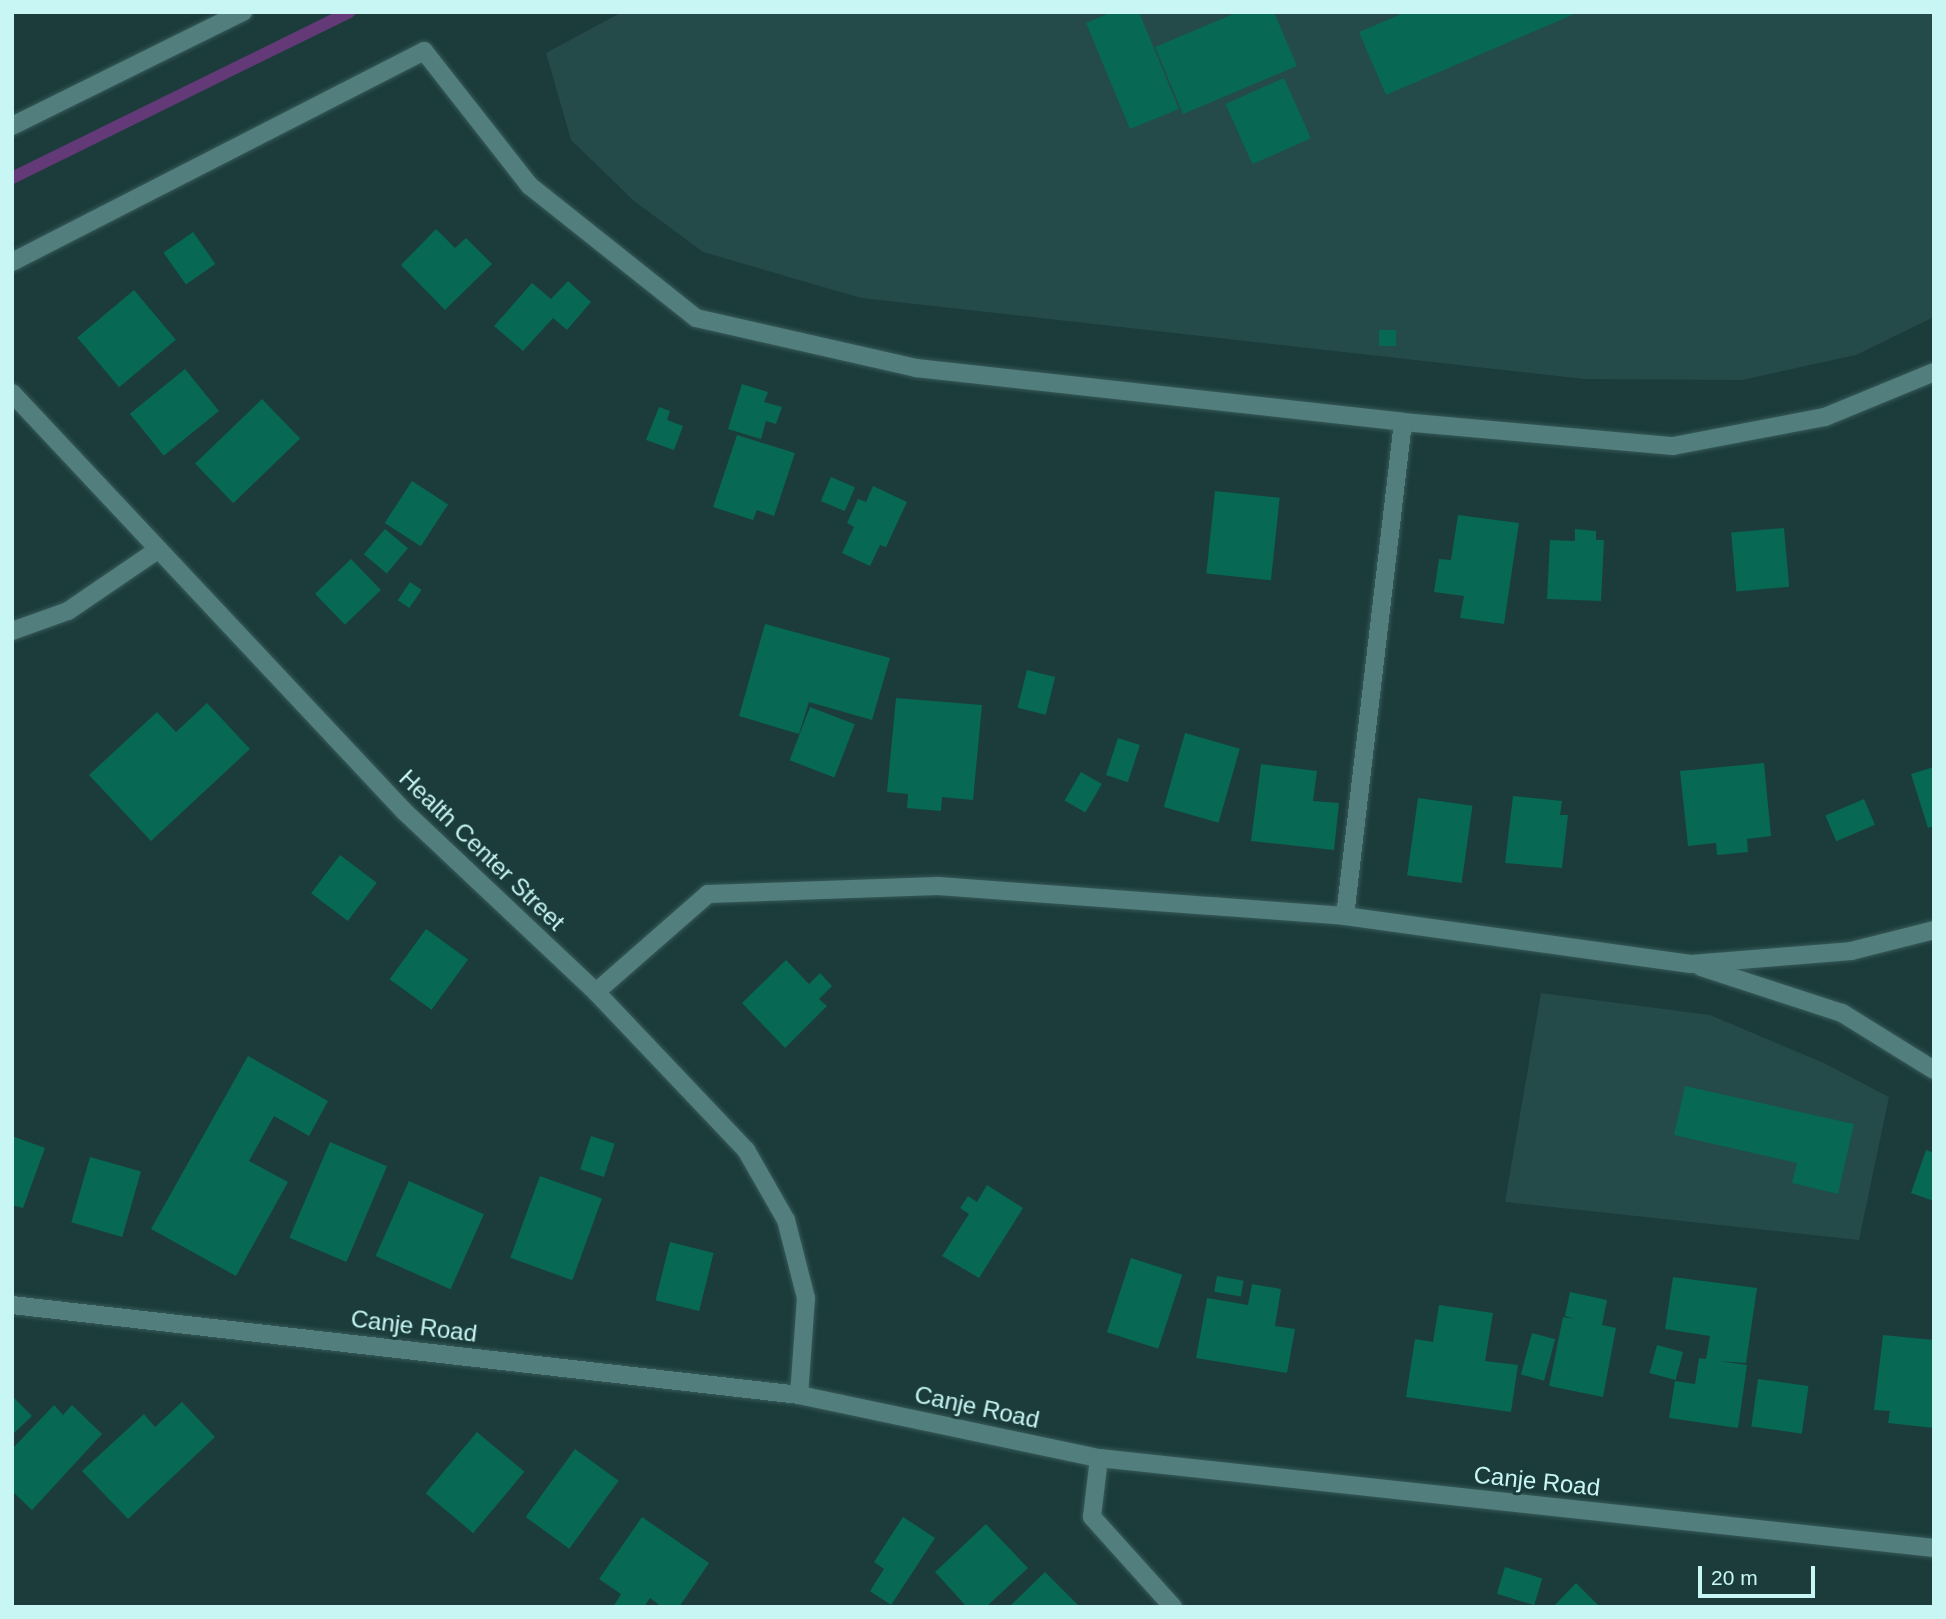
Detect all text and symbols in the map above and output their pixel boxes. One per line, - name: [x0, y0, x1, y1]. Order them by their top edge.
- street label: Health Center Street: [393, 764, 571, 936]
- street label: Canje Road: [349, 1304, 479, 1348]
- street label: Canje Road: [912, 1380, 1042, 1434]
- street label: Canje Road: [1472, 1460, 1602, 1502]
- scale bar: [1701, 1552, 1818, 1596]
- text: 20 m: [1711, 1566, 1758, 1589]

